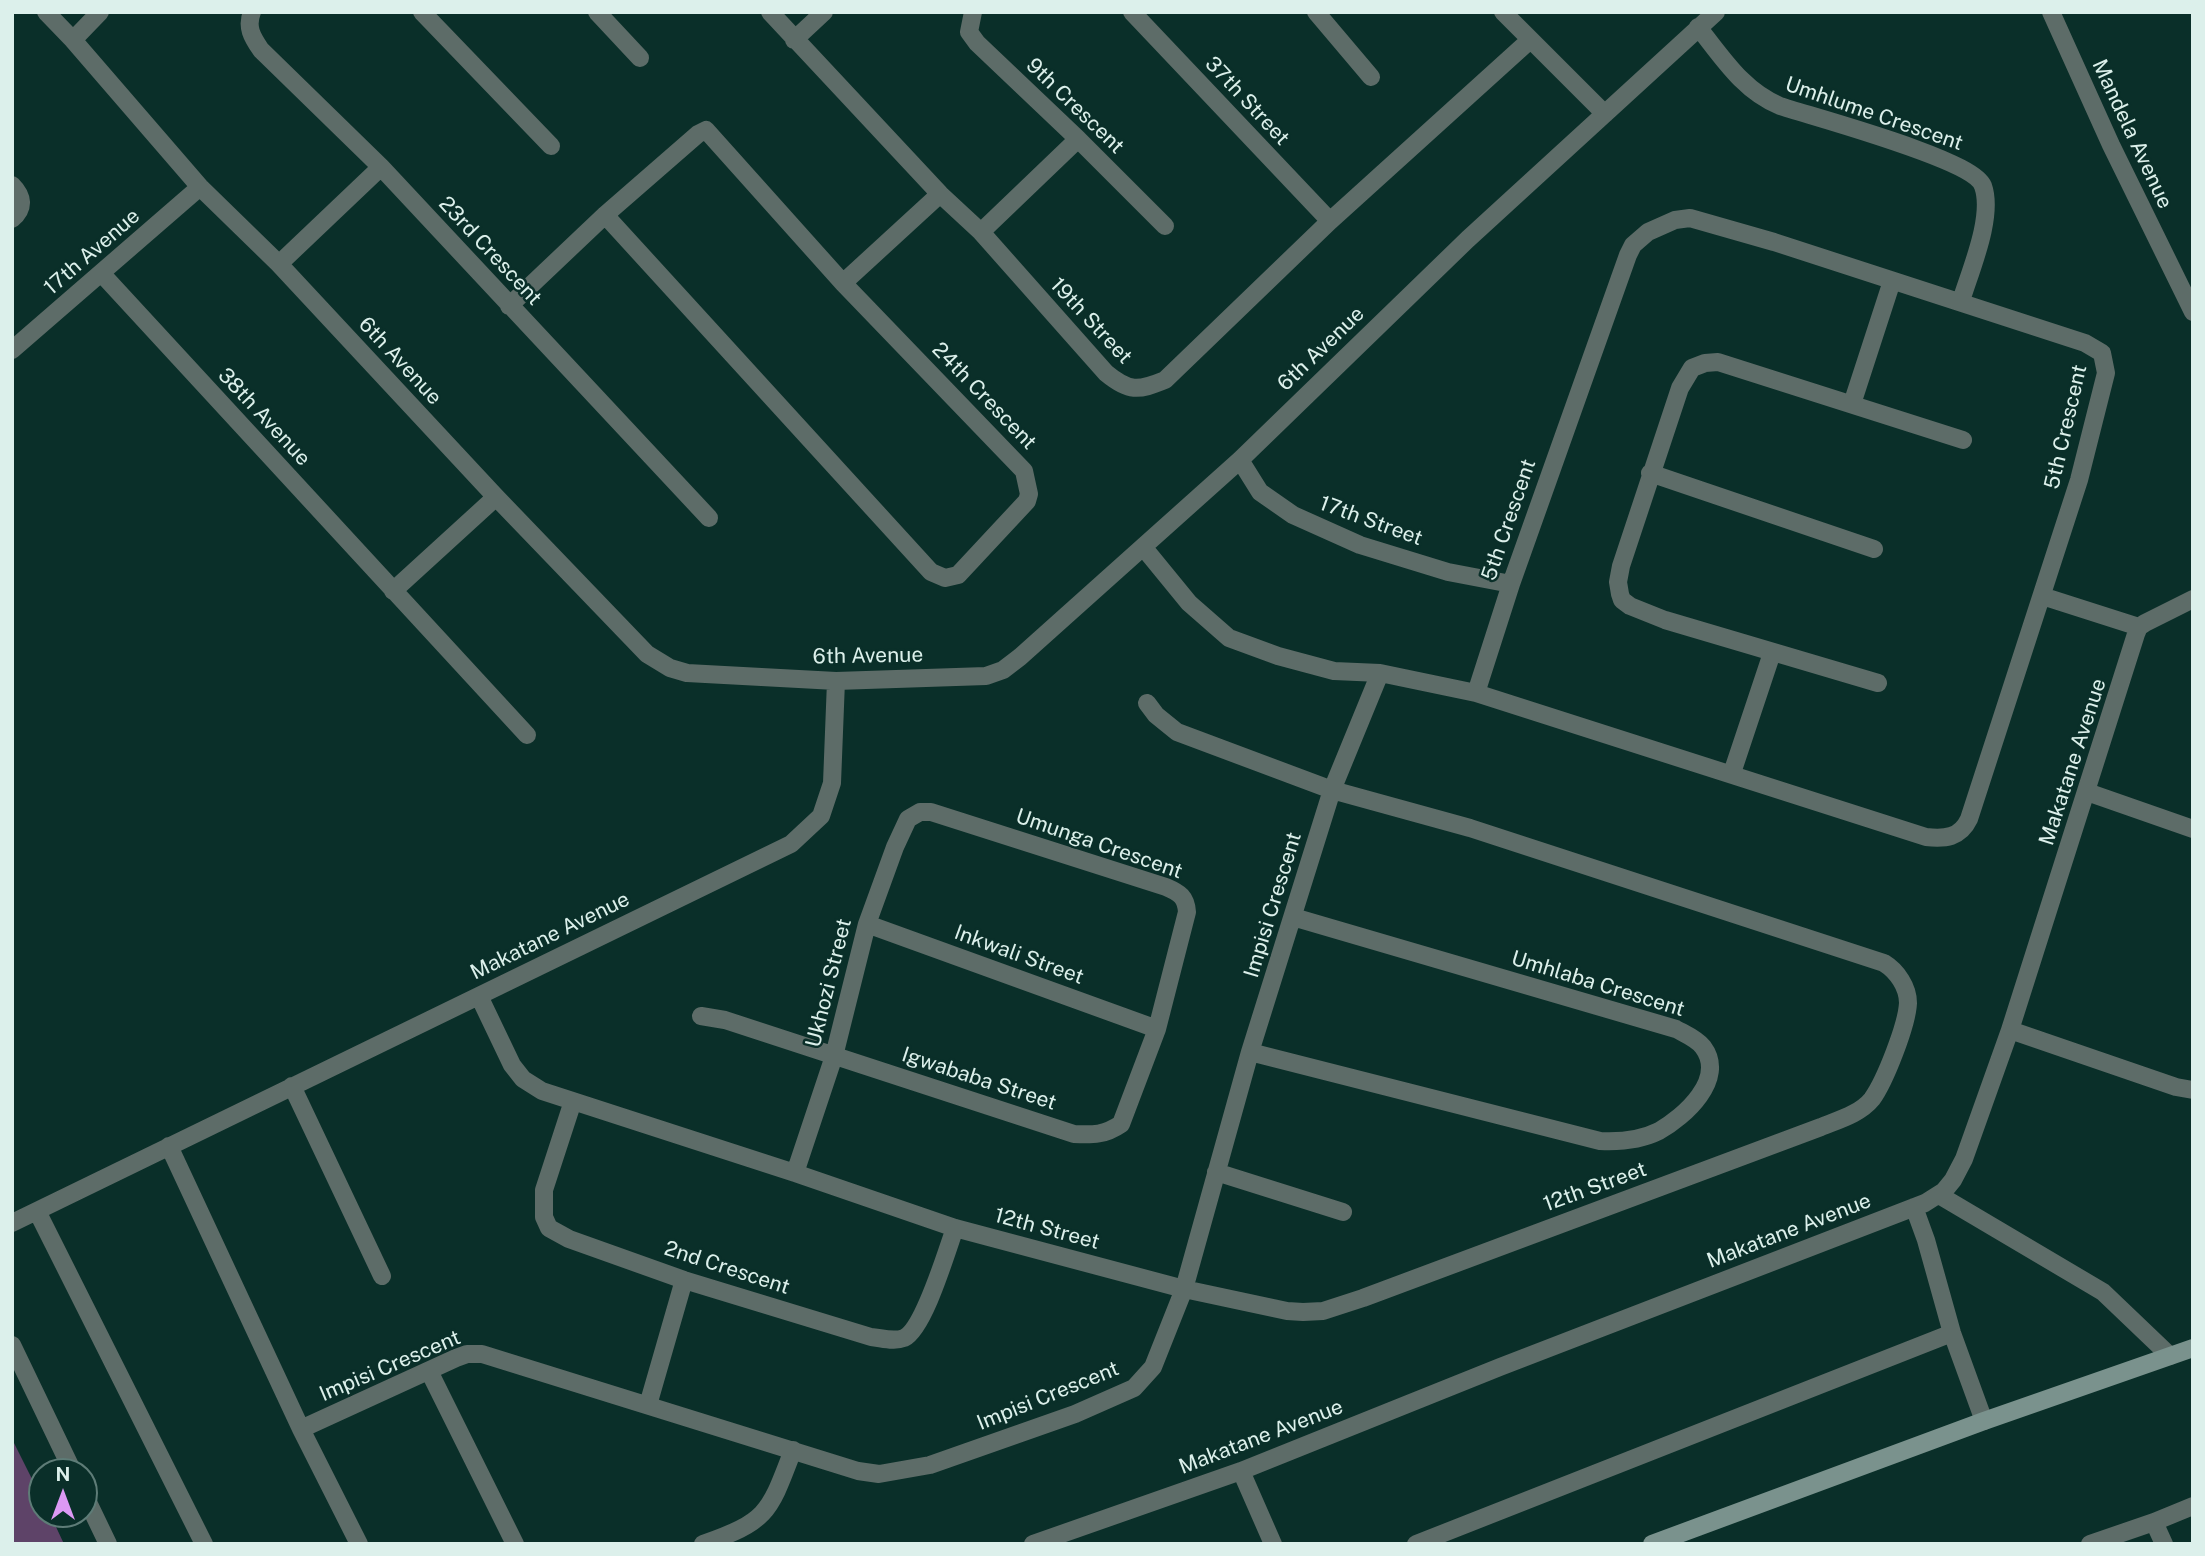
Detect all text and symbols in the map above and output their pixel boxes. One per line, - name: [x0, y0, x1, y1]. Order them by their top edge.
- street label: 37th Street: [1200, 51, 1294, 151]
- street label: 9th Crescent: [1021, 53, 1129, 159]
- street label: Mandela Avenue: [2086, 55, 2178, 213]
- street label: Umhlume Crescent: [1782, 72, 1966, 156]
- street label: 23rd Crescent: [433, 191, 547, 311]
- street label: 17th Avenue: [39, 204, 145, 300]
- street label: 19th Street: [1045, 273, 1137, 369]
- street label: 6th Avenue: [1272, 302, 1370, 396]
- street label: 6th Avenue: [353, 312, 447, 410]
- street label: 24th Crescent: [927, 337, 1041, 455]
- street label: 5th Crescent: [2039, 362, 2093, 492]
- street label: 38th Avenue: [212, 363, 316, 471]
- street label: 5th Crescent: [1476, 456, 1542, 584]
- street label: 17th Street: [1316, 491, 1426, 551]
- street label: 6th Avenue: [813, 642, 923, 670]
- street label: Makatane Avenue: [2034, 675, 2112, 849]
- street label: Umunga Crescent: [1012, 804, 1186, 884]
- street label: Impisi Crescent: [1239, 829, 1307, 981]
- street label: Makatane Avenue: [466, 887, 634, 985]
- street label: Ukhozi Street: [801, 916, 857, 1050]
- street label: Inkwali Street: [951, 920, 1087, 990]
- street label: Umhlaba Crescent: [1508, 946, 1688, 1022]
- street label: Igwababa Street: [899, 1042, 1059, 1116]
- street label: 12th Street: [1540, 1157, 1650, 1217]
- street label: Makatane Avenue: [1703, 1188, 1875, 1274]
- street label: 12th Street: [992, 1203, 1102, 1255]
- street label: 2nd Crescent: [661, 1236, 793, 1300]
- street label: Impisi Crescent: [316, 1325, 464, 1407]
- street label: Impisi Crescent: [973, 1356, 1123, 1436]
- street label: Makatane Avenue: [1175, 1394, 1347, 1480]
- north arrow: [28, 1458, 98, 1528]
- text: N: [56, 1463, 70, 1485]

